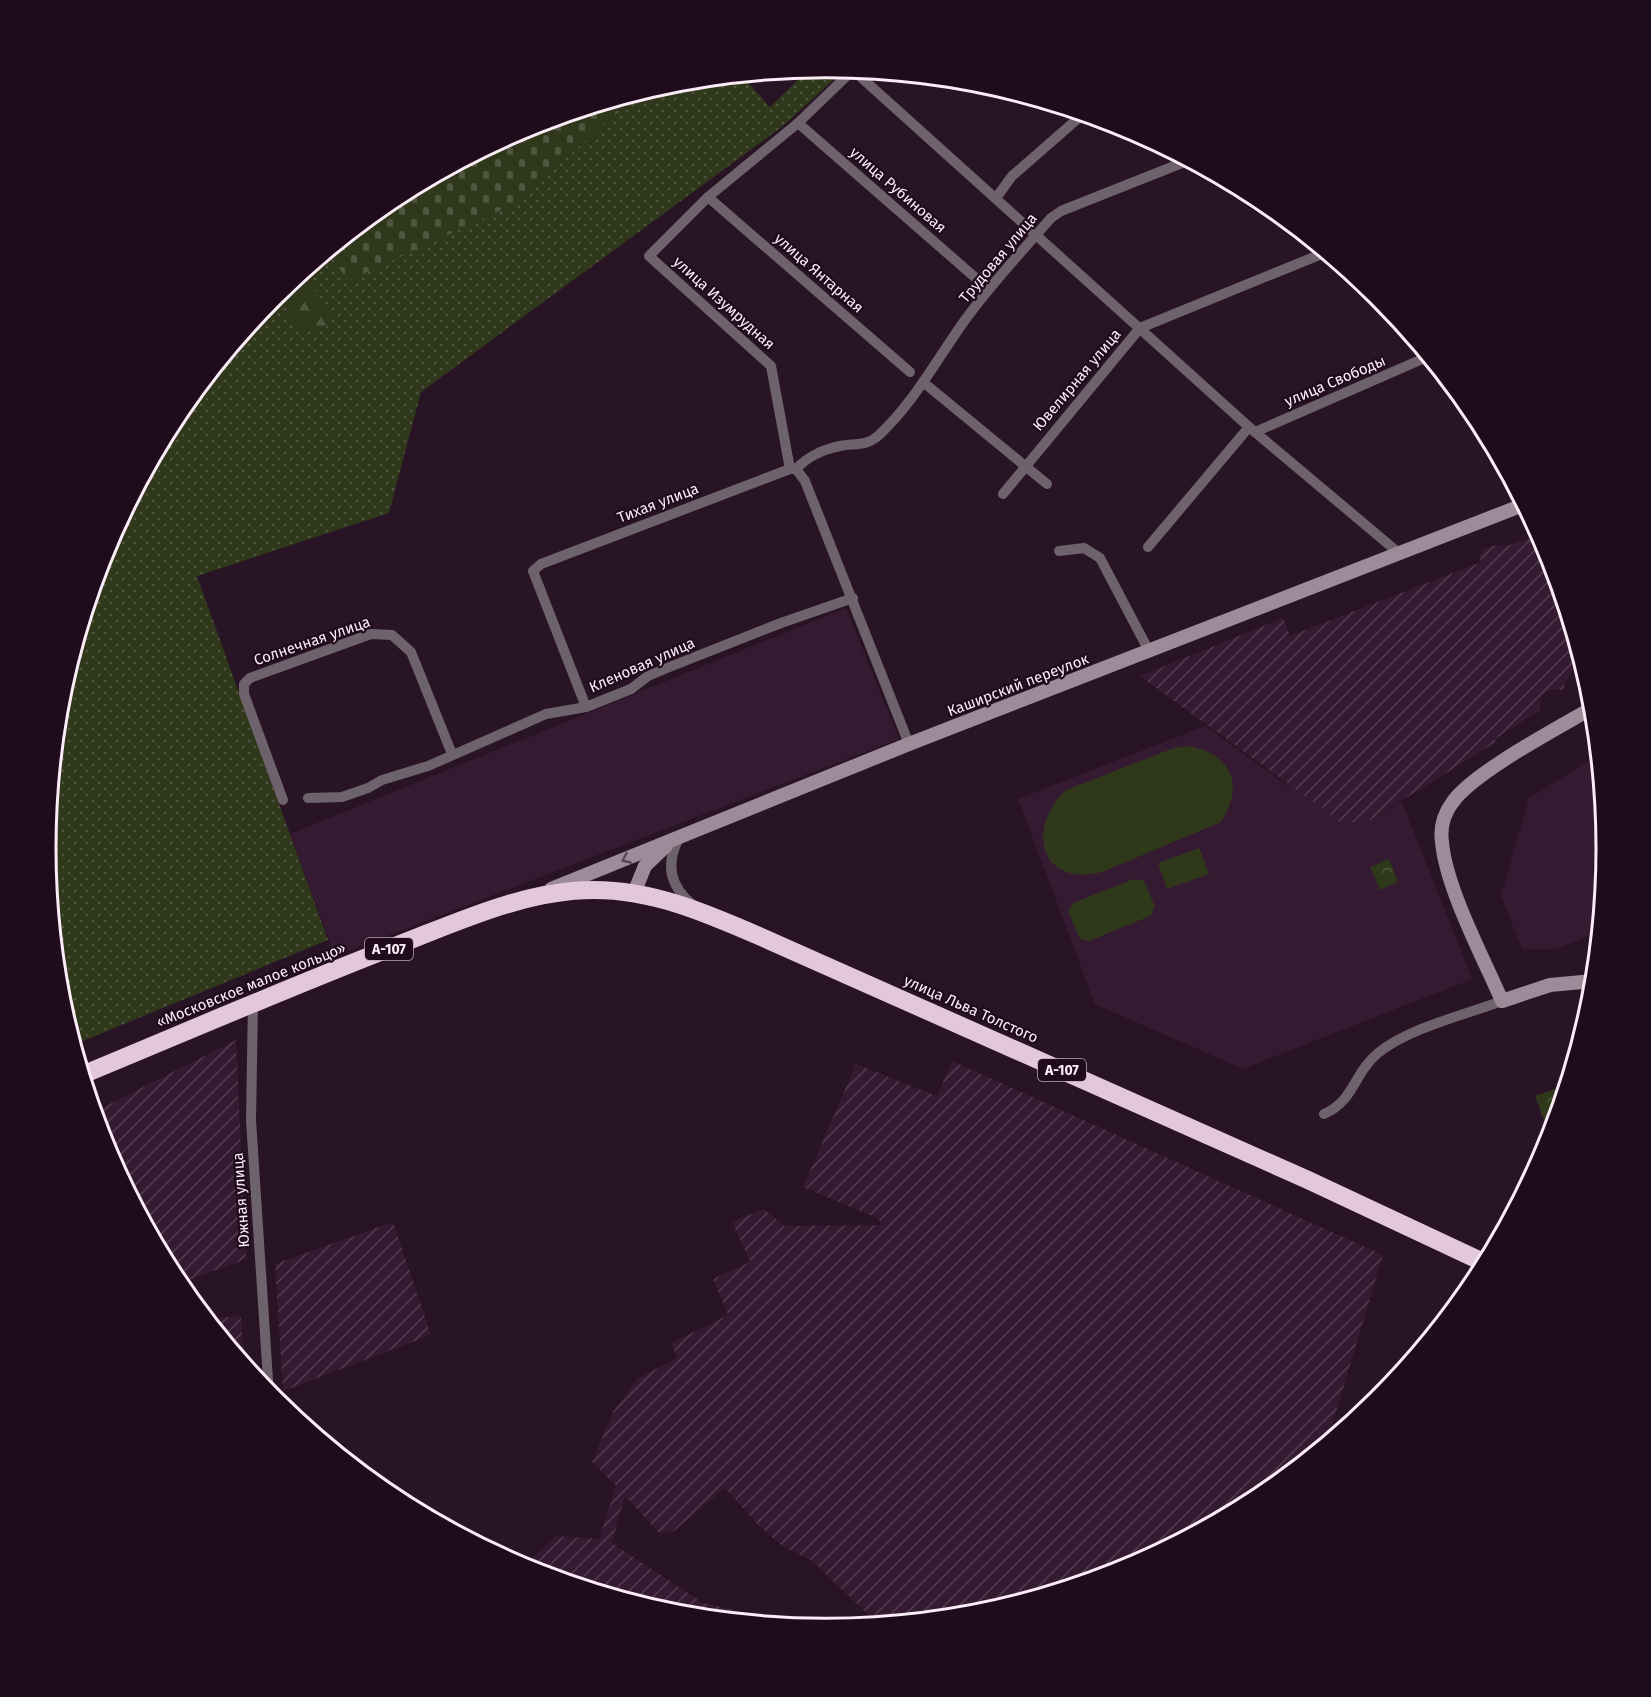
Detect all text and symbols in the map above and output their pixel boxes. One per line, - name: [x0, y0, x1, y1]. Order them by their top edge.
- street label: улица Рубиновая: [846, 143, 950, 237]
- street label: Трудовая улица: [955, 210, 1041, 306]
- street label: улица Янтарная: [771, 229, 867, 317]
- street label: улица Изумрудная: [670, 253, 778, 353]
- street label: Ювелирная улица: [1029, 325, 1125, 435]
- street label: улица Свободы: [1282, 352, 1388, 410]
- street label: Тихая улица: [615, 479, 701, 527]
- street label: Солнечная улица: [251, 613, 373, 669]
- street label: Кленовая улица: [586, 634, 698, 696]
- street label: Каширский переулок: [945, 650, 1091, 720]
- one-way arrow: [621, 852, 632, 864]
- road number: А-107: [365, 938, 413, 960]
- street label: «Московское малое кольцо»: [154, 939, 348, 1031]
- street label: улица Льва Толстого: [901, 971, 1041, 1047]
- road number: А-107: [1038, 1059, 1086, 1081]
- street label: Южная улица: [229, 1152, 253, 1248]

